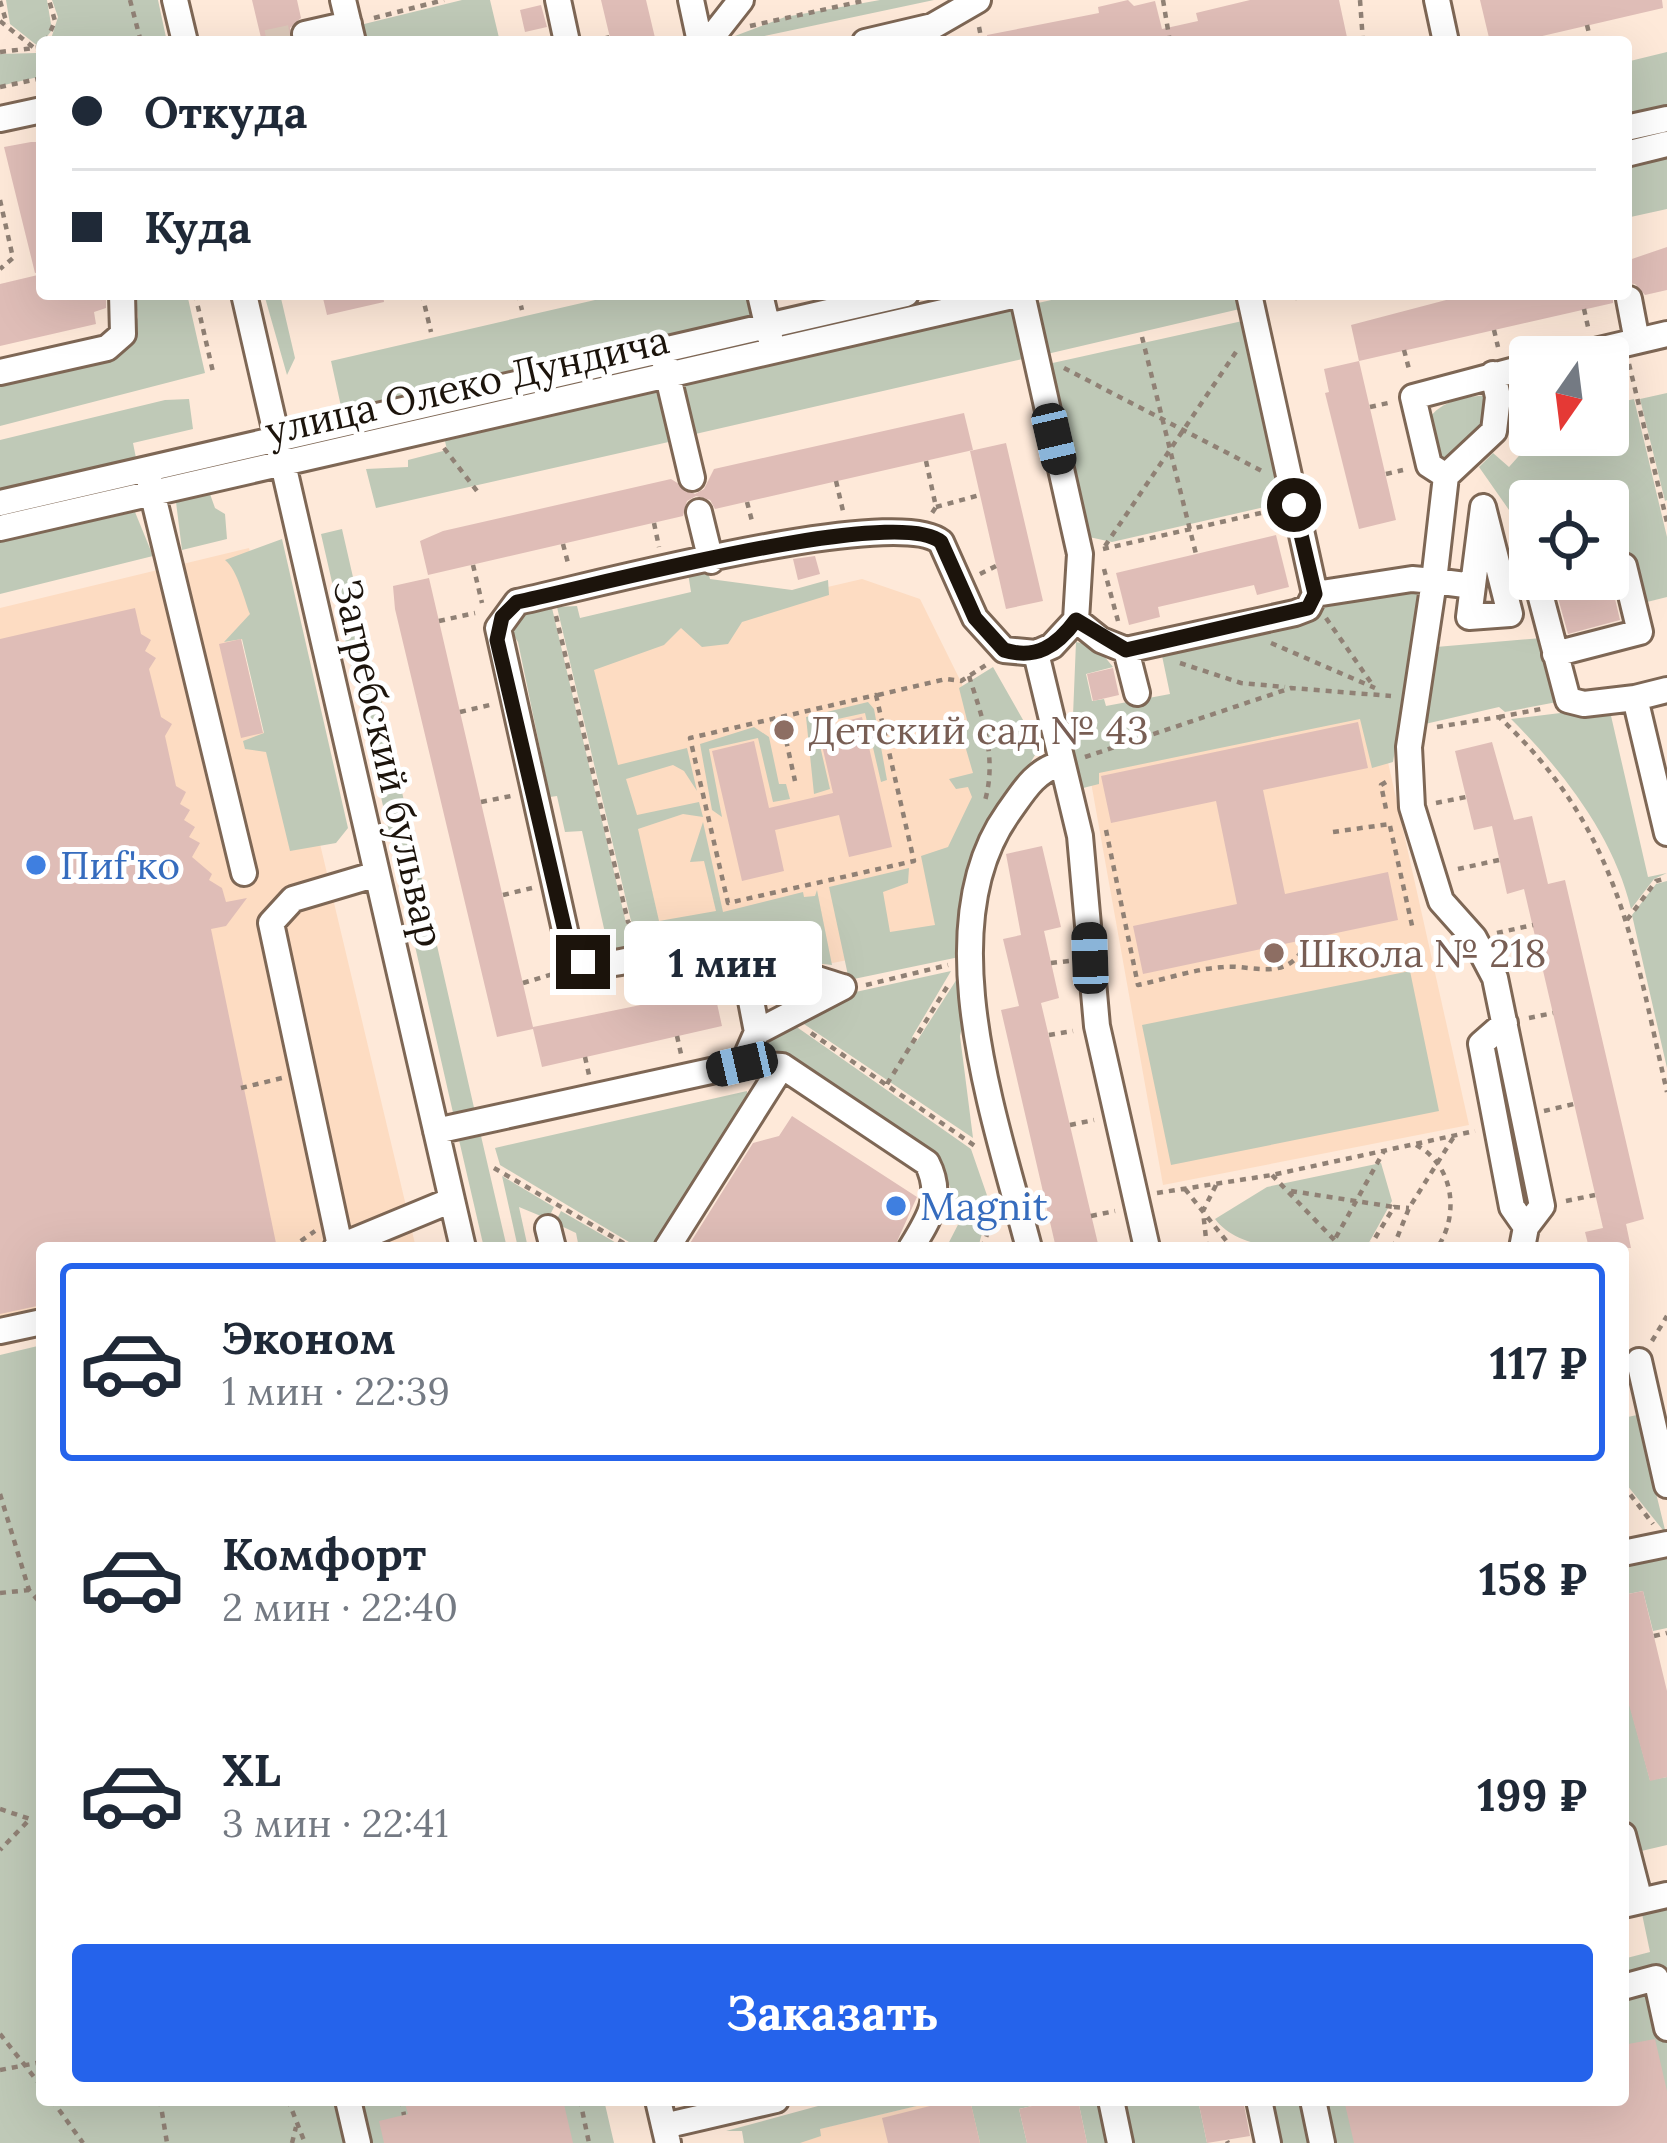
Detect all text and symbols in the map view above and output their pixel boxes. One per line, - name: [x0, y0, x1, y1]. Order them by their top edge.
- text: Откуда: [144, 83, 307, 140]
- text: Куда: [144, 198, 251, 255]
- street label: улица Олеко Дундича: [260, 314, 674, 456]
- north arrow: [1509, 336, 1629, 456]
- map controls: [1509, 336, 1629, 600]
- car: [1028, 400, 1080, 478]
- route start: [1267, 478, 1321, 532]
- button: locate: [1509, 480, 1629, 600]
- street label: Загребский бульвар: [322, 574, 456, 952]
- place label: Детский сад № 43: [808, 705, 1149, 755]
- marker: Детский сад № 43: [771, 717, 797, 743]
- place label: Пиf'ко: [60, 840, 180, 890]
- marker: Пиf'ко: [23, 852, 49, 878]
- callout: 1 мин: [625, 920, 823, 1004]
- car: [1071, 921, 1109, 995]
- place label: Школа № 218: [1298, 928, 1546, 978]
- route end: [556, 935, 610, 989]
- text: 1 мин: [669, 938, 777, 988]
- marker: Школа № 218: [1261, 940, 1287, 966]
- car: [703, 1038, 781, 1090]
- place label: Magnit: [920, 1181, 1048, 1231]
- marker: Magnit: [883, 1193, 909, 1219]
- icon: car: [78, 1308, 186, 1416]
- text: Эконом: [222, 1309, 396, 1366]
- text: 117 ₽: [1490, 1334, 1587, 1391]
- text: 1 мин · 22:39: [222, 1366, 450, 1416]
- icon: car: [78, 1524, 186, 1632]
- text: Комфорт: [222, 1525, 426, 1582]
- text: 158 ₽: [1479, 1550, 1587, 1607]
- text: 2 мин · 22:40: [222, 1582, 458, 1632]
- icon: car: [78, 1740, 186, 1848]
- text: XL: [222, 1741, 281, 1798]
- text: 199 ₽: [1477, 1766, 1587, 1823]
- text: 3 мин · 22:41: [222, 1798, 449, 1848]
- button: Заказать: [72, 1944, 1593, 2082]

